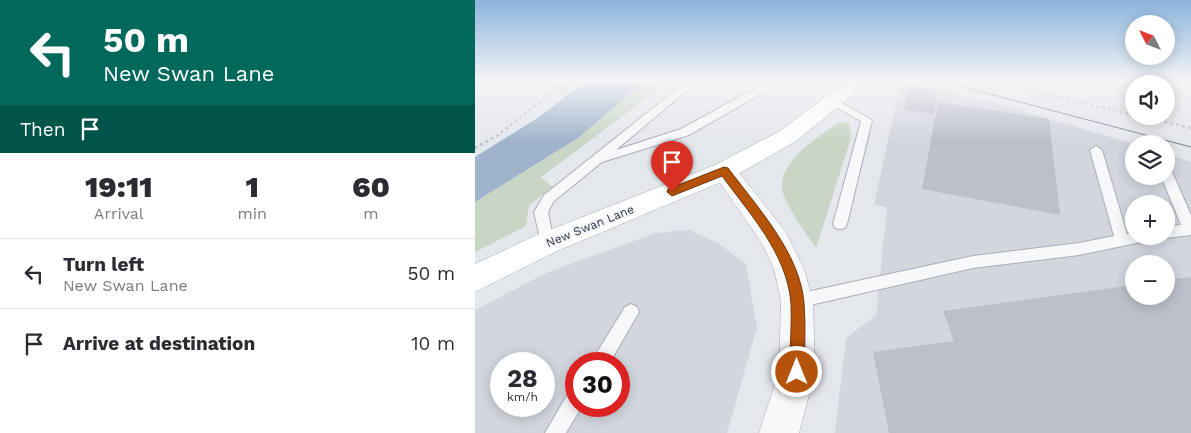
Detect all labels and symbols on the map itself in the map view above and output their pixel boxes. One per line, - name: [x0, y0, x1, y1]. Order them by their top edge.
- north arrow: [1125, 15, 1175, 65]
- pin: [651, 141, 693, 192]
- street label: New Swan Lane: [544, 202, 636, 250]
- position arrow: [770, 345, 822, 397]
- speed limit sign: 30: [565, 352, 630, 417]

